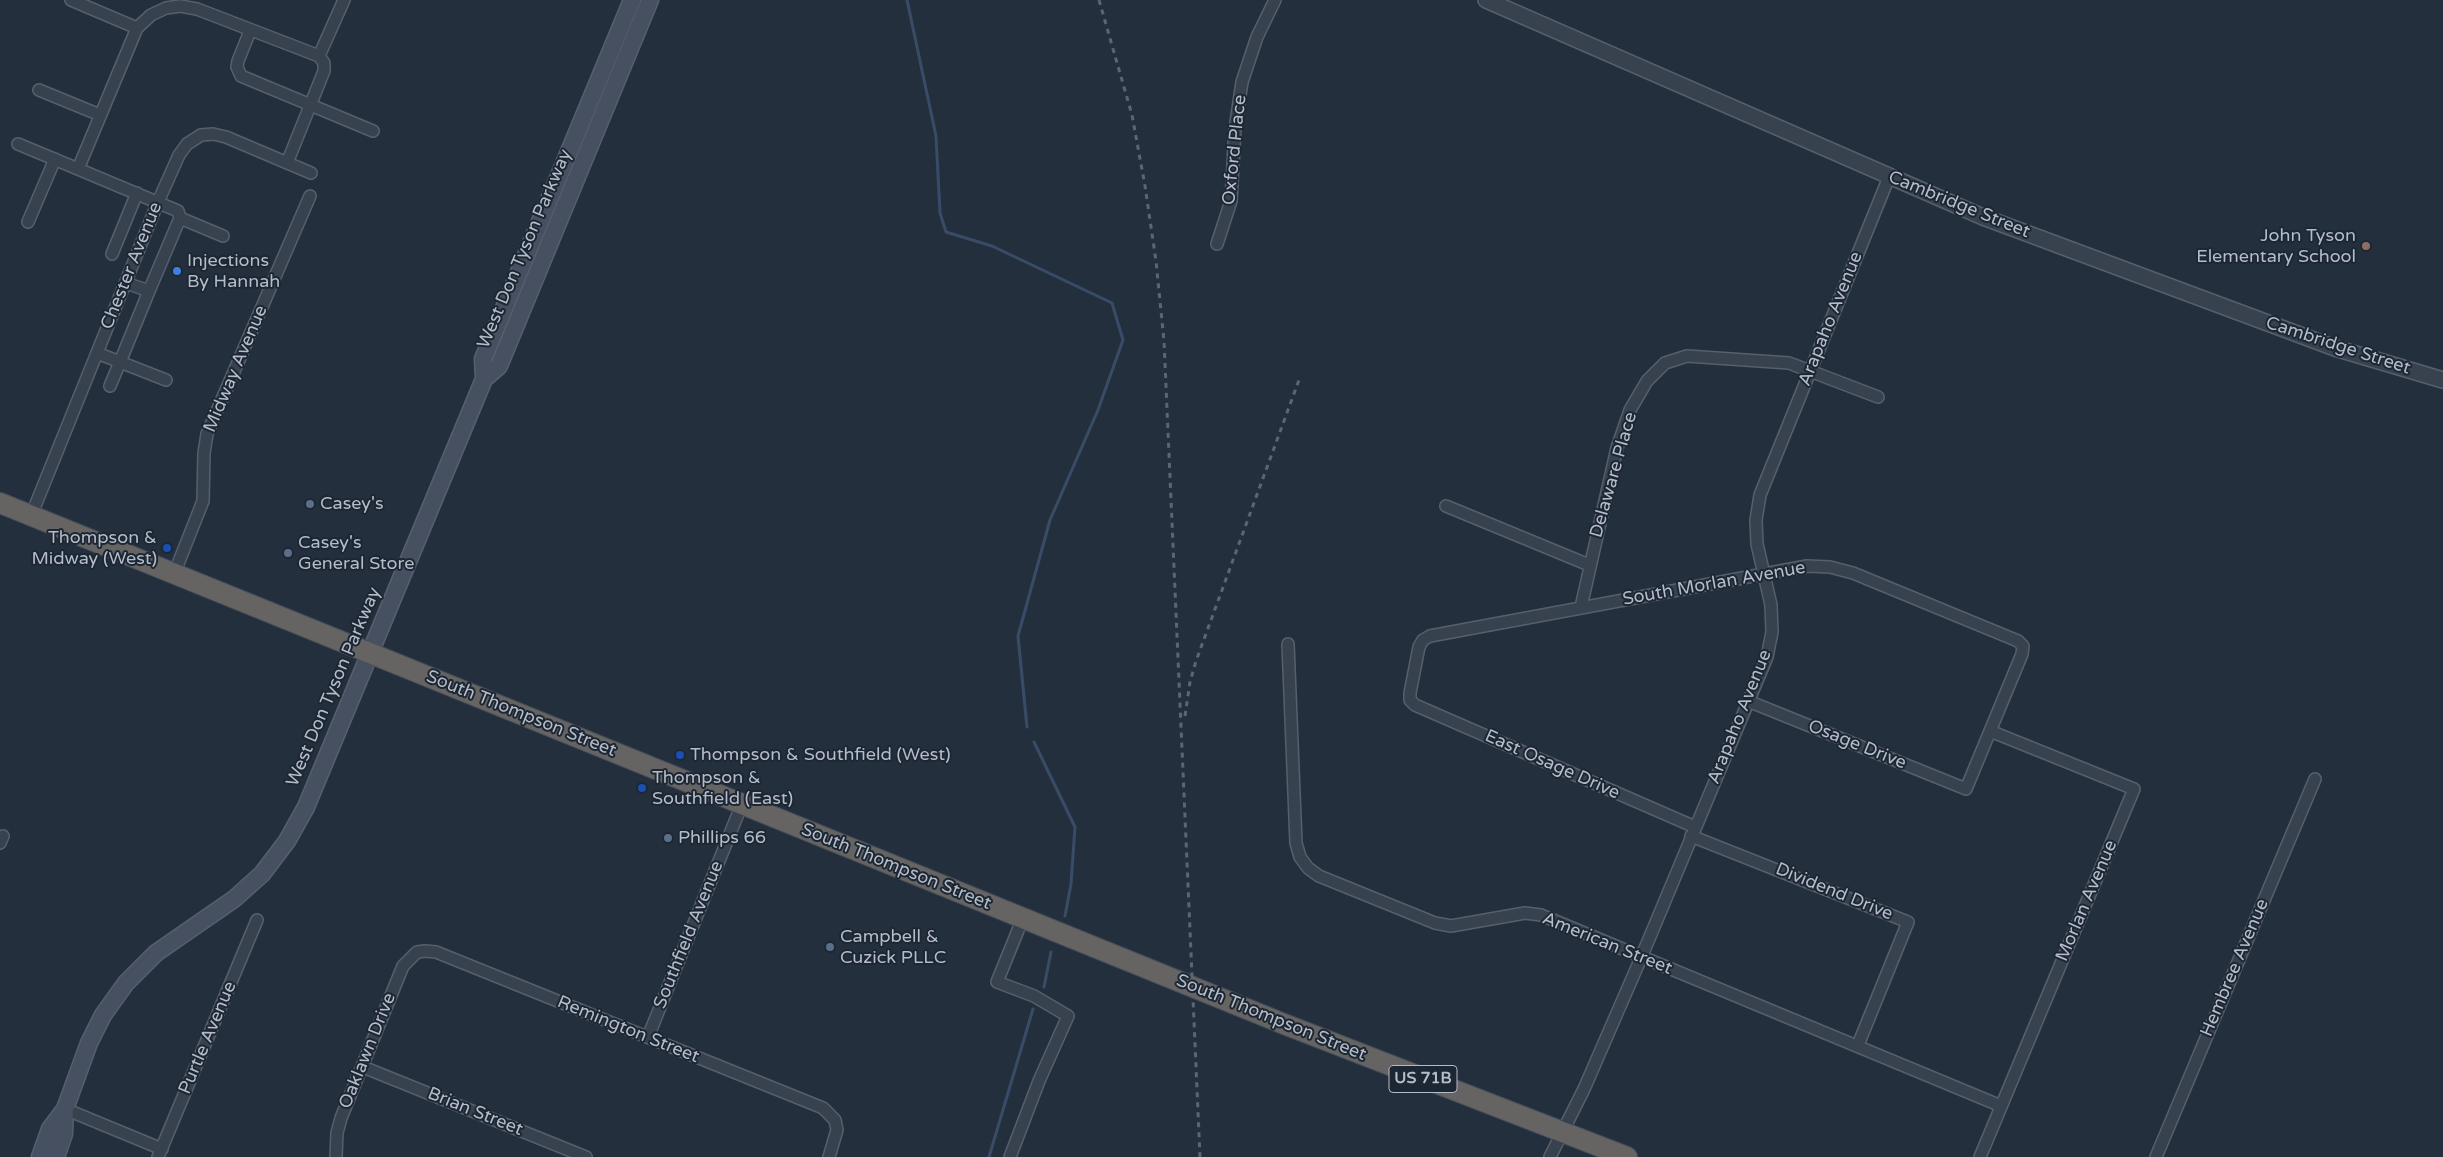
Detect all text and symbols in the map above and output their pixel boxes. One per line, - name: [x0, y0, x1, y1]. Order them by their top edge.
- street label: Oxford Place: [1218, 94, 1252, 206]
- street label: West Don Tyson Parkway: [473, 146, 577, 352]
- street label: Cambridge Street: [1885, 167, 2033, 243]
- street label: Chester Avenue: [97, 199, 167, 333]
- place label: John Tyson Elementary School: [2196, 225, 2356, 268]
- marker: John Tyson Elementary School: [2360, 240, 2372, 252]
- street label: Arapaho Avenue: [1794, 249, 1868, 389]
- place label: Injections By Hannah: [187, 250, 280, 292]
- marker: Injections By Hannah: [171, 265, 183, 277]
- street label: Midway Avenue: [200, 302, 272, 436]
- street label: Cambridge Street: [2263, 312, 2413, 380]
- street label: Delaware Place: [1586, 410, 1642, 540]
- place label: Casey's: [320, 493, 384, 515]
- marker: Casey's: [304, 498, 316, 510]
- place label: Thompson & Midway (West): [31, 527, 157, 570]
- place label: Casey's General Store: [298, 532, 414, 574]
- marker: Thompson & Midway (West): [161, 542, 173, 554]
- marker: Casey's General Store: [282, 547, 294, 559]
- street label: South Morlan Avenue: [1621, 557, 1807, 611]
- street label: West Don Tyson Parkway: [282, 584, 386, 790]
- street label: Arapaho Avenue: [1703, 647, 1777, 787]
- street label: South Thompson Street: [423, 666, 619, 762]
- street label: Osage Drive: [1805, 716, 1909, 774]
- street label: East Osage Drive: [1481, 726, 1623, 804]
- place label: Thompson & Southfield (West): [690, 744, 951, 766]
- marker: Thompson & Southfield (West): [674, 749, 686, 761]
- place label: Thompson & Southfield (East): [652, 767, 793, 810]
- marker: Thompson & Southfield (East): [636, 782, 648, 794]
- street label: South Thompson Street: [798, 819, 994, 915]
- place label: Phillips 66: [678, 827, 766, 849]
- marker: Phillips 66: [662, 832, 674, 844]
- street label: Morlan Avenue: [2052, 837, 2122, 965]
- street label: Southfield Avenue: [650, 858, 728, 1012]
- street label: Dividend Drive: [1772, 859, 1896, 925]
- street label: Hembree Avenue: [2196, 896, 2274, 1040]
- street label: American Street: [1539, 908, 1675, 980]
- place label: Campbell & Cuzick PLLC: [840, 926, 946, 969]
- marker: Campbell & Cuzick PLLC: [824, 941, 836, 953]
- street label: South Thompson Street: [1173, 970, 1369, 1066]
- street label: Purtle Avenue: [175, 978, 241, 1098]
- street label: Oaklawn Drive: [335, 990, 401, 1112]
- street label: Remington Street: [554, 992, 702, 1068]
- road number: US 71B: [1389, 1066, 1457, 1092]
- street label: Brian Street: [424, 1083, 526, 1141]

